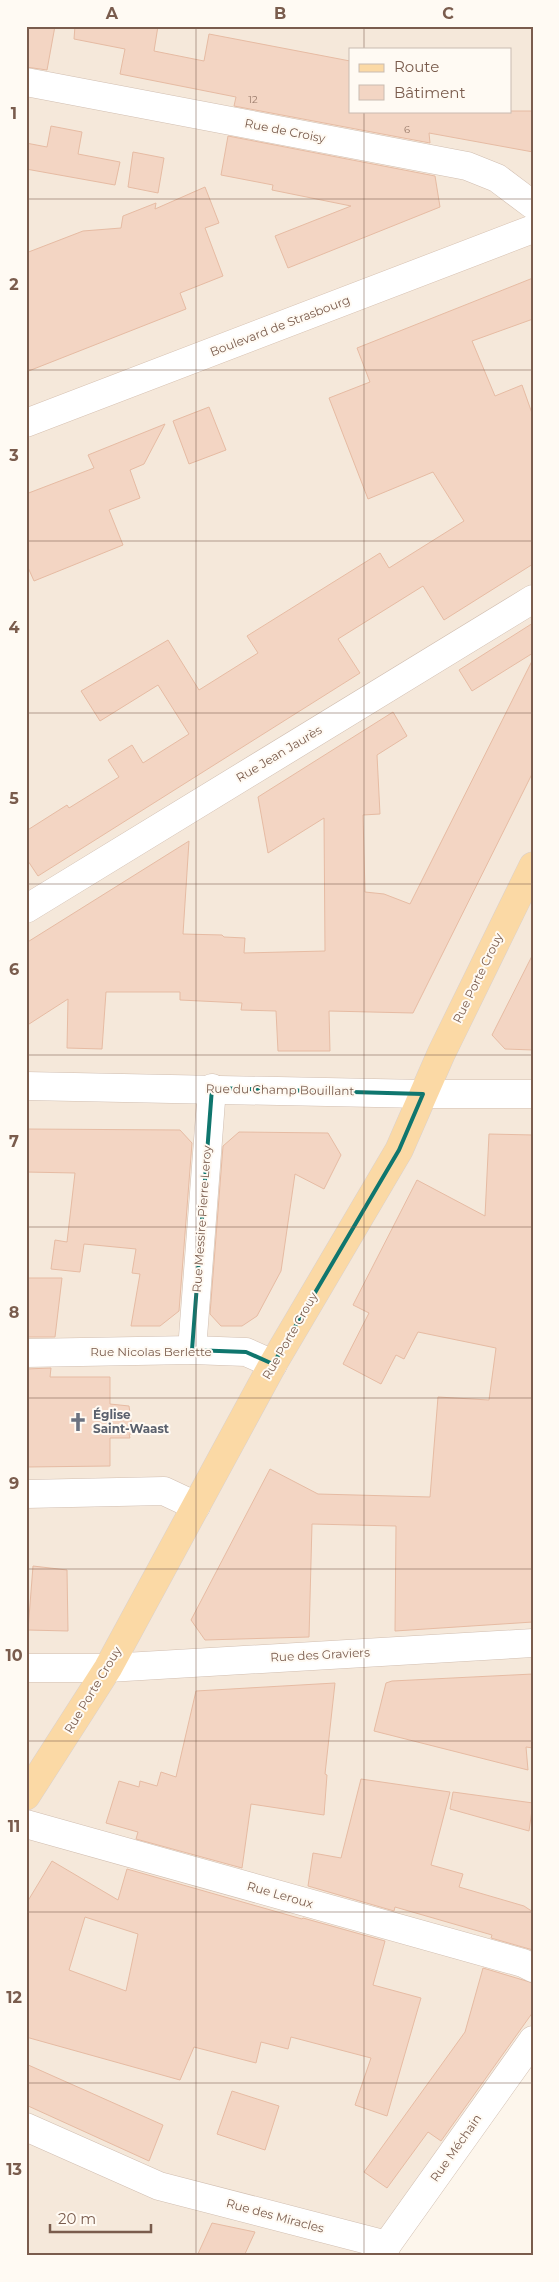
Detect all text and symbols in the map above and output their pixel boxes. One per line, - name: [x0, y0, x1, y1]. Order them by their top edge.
- text: A: [105, 4, 119, 23]
- text: B: [274, 4, 286, 23]
- text: C: [442, 4, 454, 23]
- legend: [349, 48, 512, 112]
- text: Route: [394, 57, 439, 76]
- text: Bâtiment: [394, 83, 466, 102]
- house number: 12: [248, 93, 258, 106]
- text: 1: [11, 104, 17, 123]
- street label: Rue de Croisy: [243, 115, 327, 146]
- house number: 6: [404, 123, 410, 136]
- text: 2: [9, 275, 19, 294]
- street label: Boulevard de Strasbourg: [208, 292, 352, 359]
- text: 3: [8, 446, 19, 465]
- text: 4: [8, 618, 20, 637]
- street label: Rue Jean Jaurès: [233, 722, 325, 785]
- text: 5: [9, 789, 19, 808]
- street label: Rue Porte Crouy: [449, 930, 506, 1025]
- text: 6: [9, 960, 19, 979]
- street label: Rue du Champ Bouillant: [206, 1081, 355, 1098]
- text: 7: [9, 1132, 19, 1151]
- street label: Rue Messire Pierre Leroy: [189, 1144, 214, 1293]
- street label: Rue Porte Crouy: [258, 1289, 321, 1382]
- text: 8: [9, 1303, 19, 1322]
- street label: Rue Nicolas Berlette: [90, 1344, 212, 1359]
- place label: Église Saint-Waast: [93, 1407, 170, 1436]
- church icon: Église Saint-Waast: [67, 1411, 89, 1433]
- text: 9: [9, 1474, 19, 1493]
- street label: Rue Porte Crouy: [61, 1643, 125, 1736]
- street label: Rue des Graviers: [270, 1644, 370, 1665]
- text: 10: [5, 1646, 23, 1665]
- text: 11: [8, 1817, 20, 1836]
- street label: Rue Leroux: [245, 1878, 315, 1911]
- text: 12: [6, 1988, 22, 2007]
- street label: Rue Méchain: [427, 2111, 484, 2184]
- text: 13: [6, 2160, 22, 2179]
- street label: Rue des Miracles: [225, 2195, 326, 2236]
- scale bar: [50, 2202, 151, 2234]
- text: 20 m: [58, 2209, 96, 2228]

